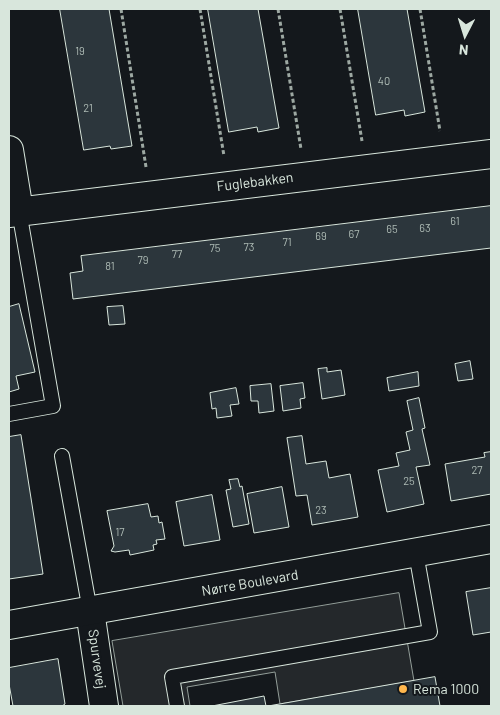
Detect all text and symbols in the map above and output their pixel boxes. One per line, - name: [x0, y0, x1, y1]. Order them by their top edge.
- north arrow: [440, 10, 490, 60]
- text: N: [458, 42, 469, 59]
- house number: 19: [75, 44, 85, 58]
- house number: 40: [378, 74, 390, 88]
- house number: 21: [83, 101, 93, 115]
- street label: Fuglebakken: [216, 169, 294, 195]
- house number: 61: [450, 214, 460, 228]
- house number: 63: [419, 221, 431, 235]
- house number: 65: [386, 222, 398, 236]
- house number: 67: [349, 227, 359, 241]
- house number: 69: [315, 229, 327, 243]
- house number: 71: [282, 235, 292, 249]
- house number: 73: [244, 240, 254, 254]
- house number: 75: [210, 241, 220, 255]
- house number: 77: [172, 247, 182, 261]
- house number: 79: [138, 253, 148, 267]
- house number: 81: [105, 259, 115, 273]
- house number: 27: [471, 463, 483, 477]
- house number: 25: [403, 474, 415, 488]
- house number: 23: [315, 503, 327, 517]
- house number: 17: [115, 525, 125, 539]
- street label: Nørre Boulevard: [200, 566, 300, 600]
- street label: Spurvevej: [85, 628, 109, 690]
- place label: Rema 1000: [413, 681, 479, 697]
- marker: Rema 1000: [397, 683, 409, 695]

